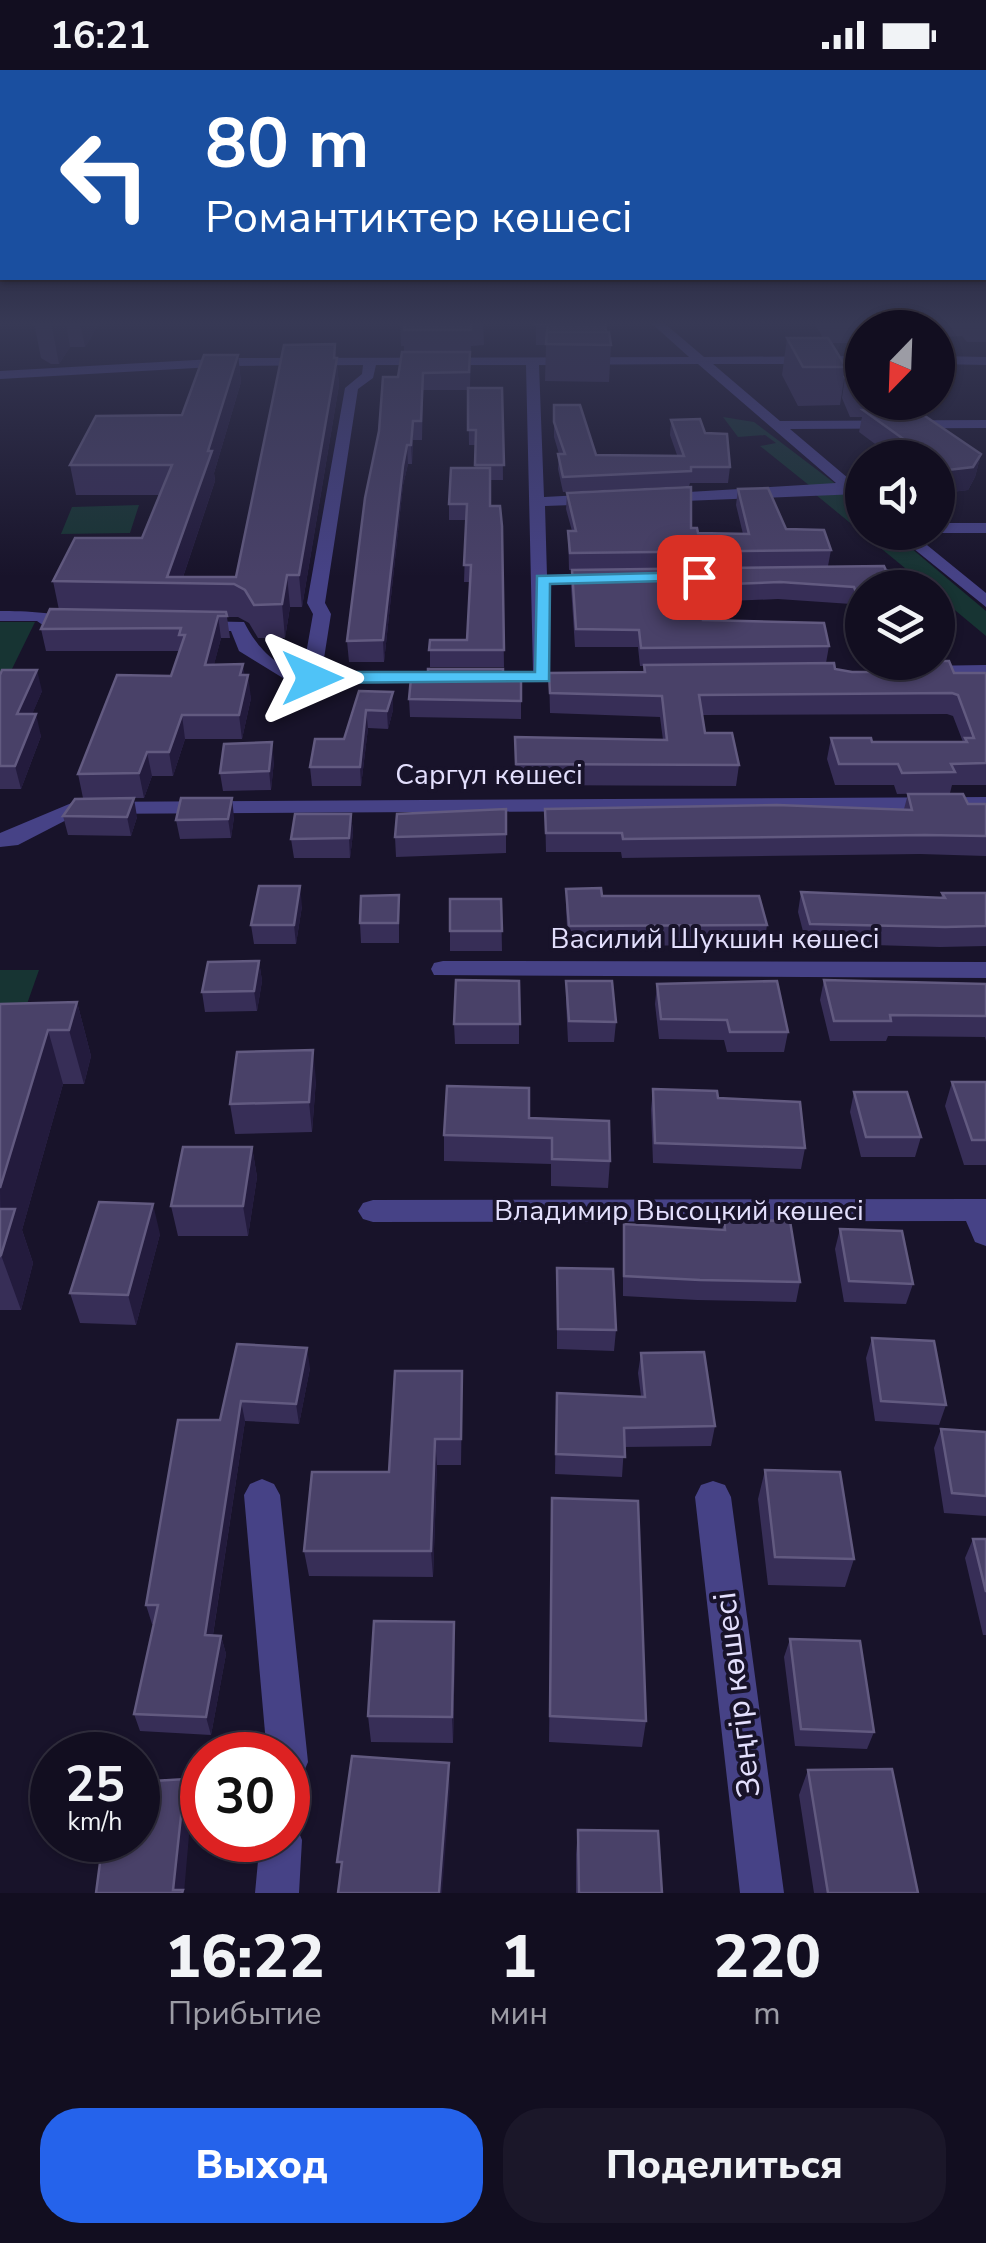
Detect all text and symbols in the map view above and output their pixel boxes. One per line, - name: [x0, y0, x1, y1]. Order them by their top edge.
- text: 16:21: [50, 10, 151, 61]
- text: 80 m: [205, 96, 369, 192]
- icon: left: [40, 110, 170, 240]
- text: Романтиктер көшесі: [205, 187, 633, 248]
- north arrow: [845, 310, 955, 420]
- map controls: [845, 310, 955, 680]
- button: sound: [845, 440, 955, 550]
- pin: [657, 535, 742, 620]
- icon: arrive: [672, 550, 727, 605]
- button: layers: [845, 570, 955, 680]
- position arrow: [260, 626, 364, 730]
- street label: Саргүл көшесі: [395, 756, 583, 794]
- street label: Василий Шукшин көшесі: [551, 920, 879, 958]
- street label: Владимир Высоцкий көшесі: [494, 1192, 864, 1230]
- street label: Зеңгір көшесі: [703, 1590, 771, 1800]
- speed limit sign: 30: [180, 1732, 310, 1862]
- text: 25: [65, 1750, 125, 1819]
- text: km/h: [67, 1805, 123, 1839]
- text: 16:22: [165, 1916, 325, 1998]
- text: 1: [501, 1916, 537, 1998]
- text: 220: [713, 1916, 821, 1998]
- text: Прибытие: [168, 1992, 322, 2035]
- text: мин: [490, 1992, 548, 2035]
- text: m: [753, 1992, 781, 2035]
- button: Выход: [40, 2108, 483, 2223]
- button: Поделиться: [503, 2108, 946, 2223]

